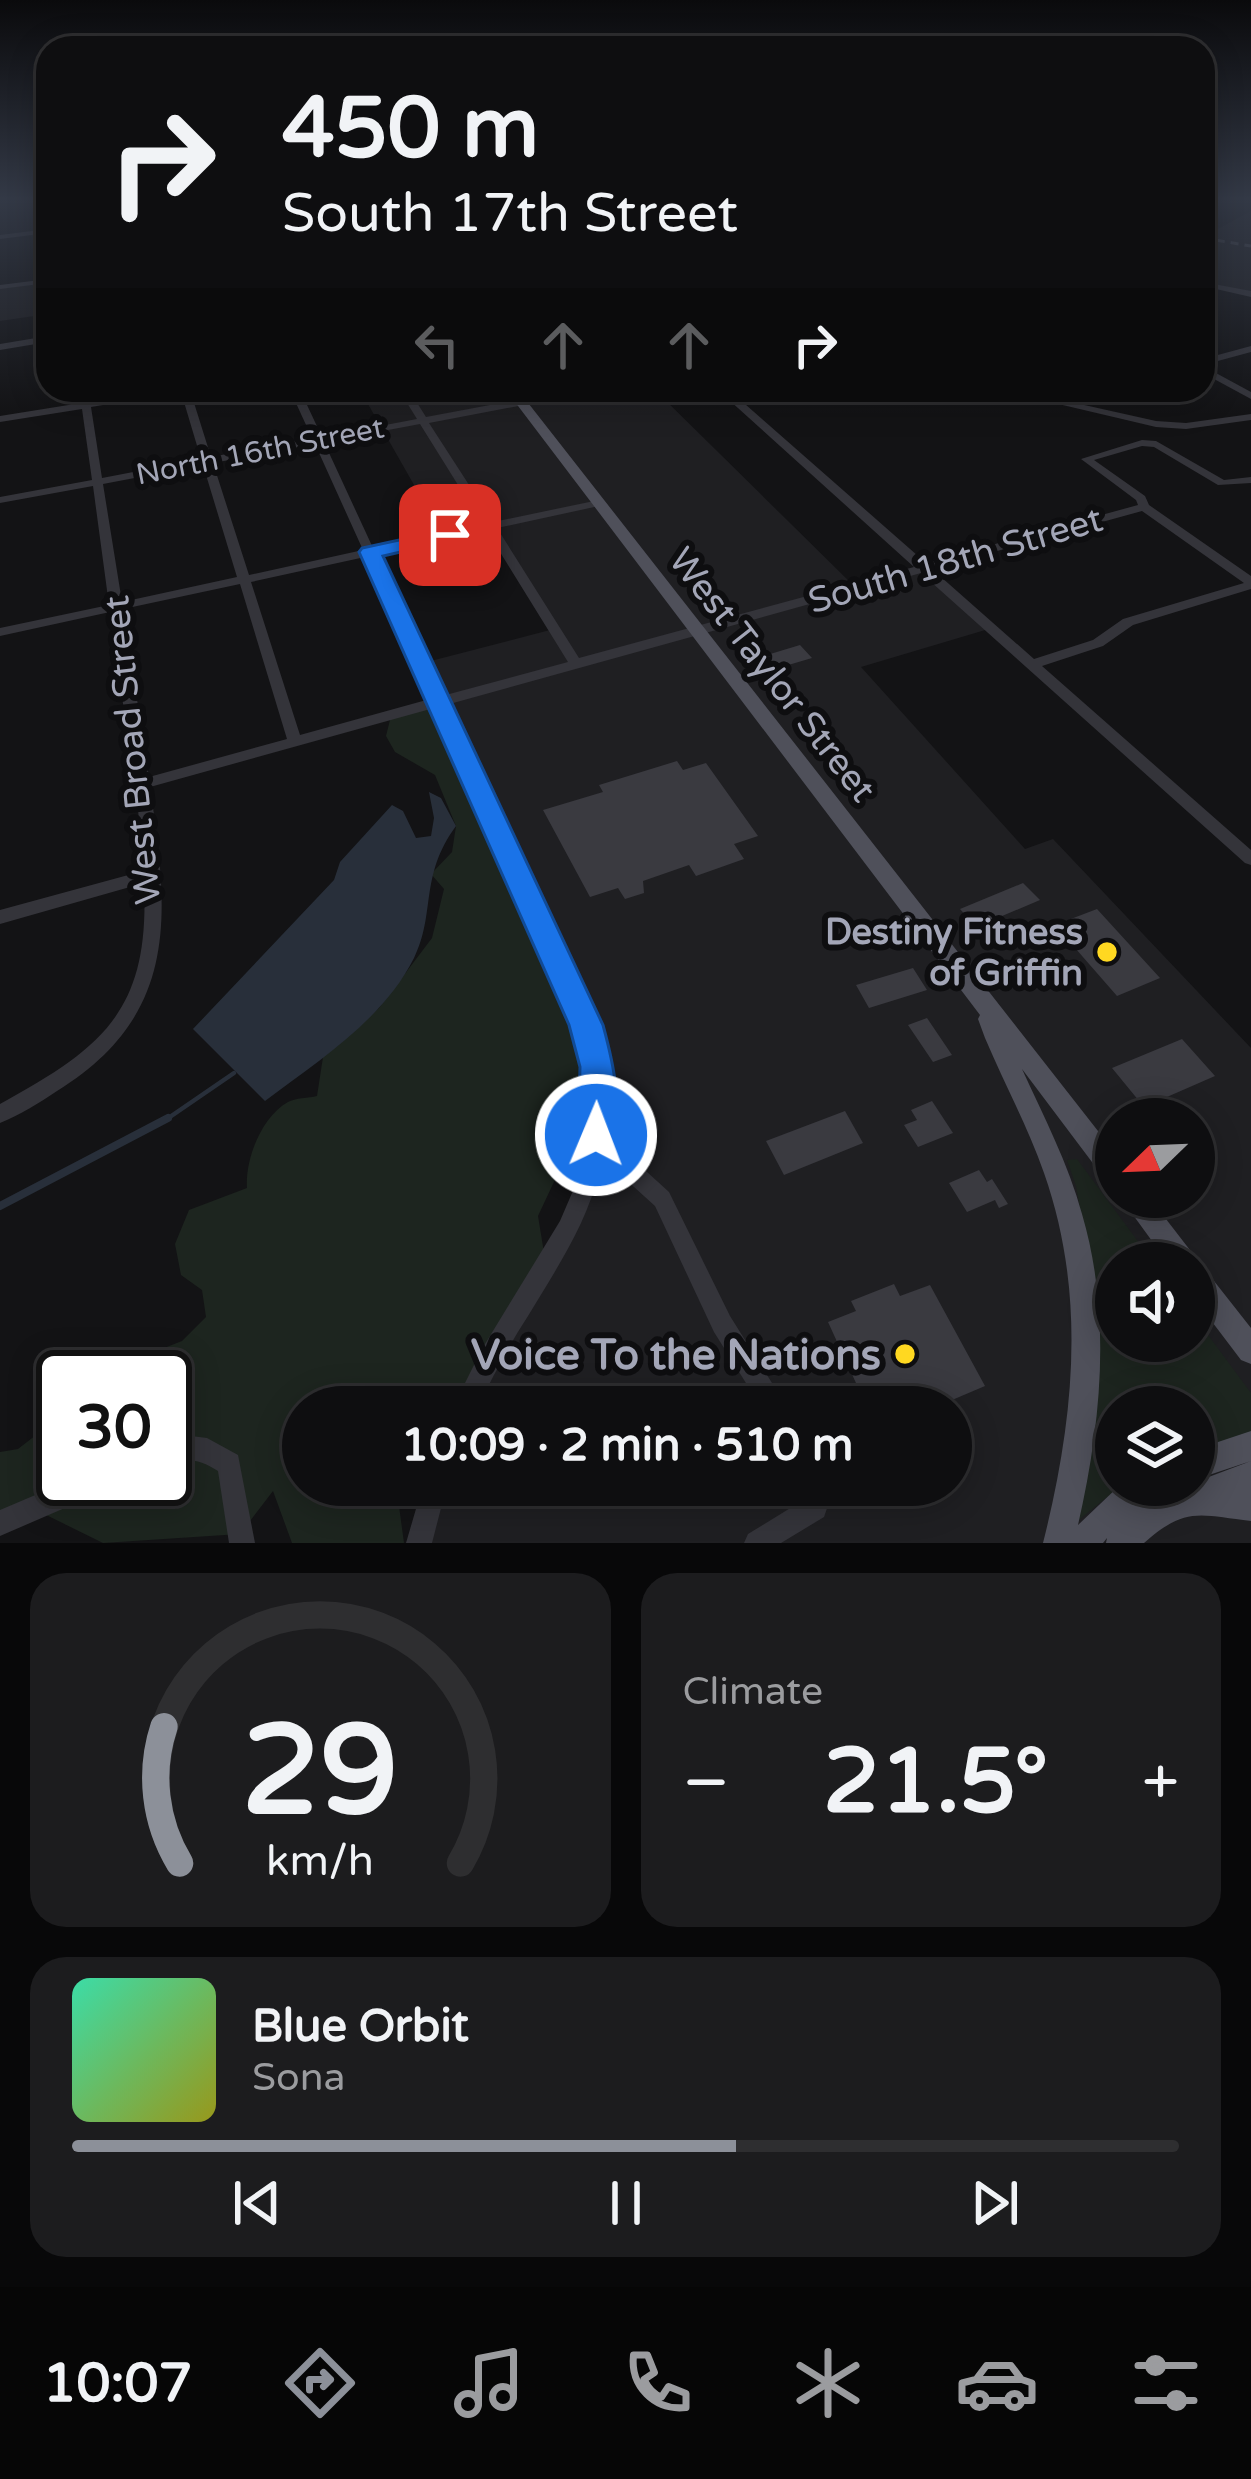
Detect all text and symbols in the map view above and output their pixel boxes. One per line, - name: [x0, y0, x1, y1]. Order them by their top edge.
- text: 450 m: [282, 79, 539, 180]
- icon: right: [84, 84, 240, 240]
- text: South 17th Street: [282, 181, 738, 246]
- icon: left: [404, 312, 470, 378]
- icon: ahead: [530, 312, 596, 378]
- icon: ahead: [656, 312, 722, 378]
- icon: right: [782, 312, 848, 378]
- street label: North 16th Street: [133, 409, 387, 494]
- pin: [399, 484, 501, 586]
- street label: South 18th Street: [803, 498, 1108, 623]
- icon: arrive: [417, 502, 483, 568]
- street label: West Taylor Street: [659, 539, 884, 811]
- street label: West Broad Street: [95, 593, 170, 906]
- place label: Destiny Fitness of Griffin: [825, 911, 1083, 995]
- marker: Destiny Fitness of Griffin: [1094, 939, 1120, 965]
- position arrow: [533, 1072, 659, 1198]
- north arrow: [1095, 1098, 1215, 1218]
- map controls: [1095, 1098, 1215, 1506]
- button: sound: [1095, 1242, 1215, 1362]
- place label: Voice To the Nations: [471, 1330, 881, 1381]
- marker: Voice To the Nations: [892, 1341, 918, 1367]
- speed limit sign: 30: [36, 1350, 192, 1506]
- button: layers: [1095, 1386, 1215, 1506]
- text: 10:09 · 2 min · 510 m: [401, 1419, 853, 1473]
- text: Climate: [683, 1668, 823, 1715]
- text: 29: [242, 1697, 399, 1848]
- text: 21.5°: [823, 1728, 1048, 1837]
- text: −: [683, 1743, 730, 1823]
- text: +: [1142, 1743, 1179, 1823]
- text: km/h: [266, 1836, 374, 1887]
- text: Blue Orbit: [252, 2000, 469, 2054]
- text: Sona: [252, 2054, 345, 2101]
- icon: previous: [224, 2170, 290, 2236]
- icon: pause: [593, 2170, 659, 2236]
- icon: next: [962, 2170, 1028, 2236]
- icon: directions: [278, 2341, 362, 2425]
- icon: music: [447, 2341, 531, 2425]
- icon: phone: [616, 2341, 700, 2425]
- icon: climate: [786, 2341, 870, 2425]
- icon: car: [955, 2341, 1039, 2425]
- icon: filters: [1124, 2341, 1208, 2425]
- text: 10:07: [43, 2351, 192, 2416]

